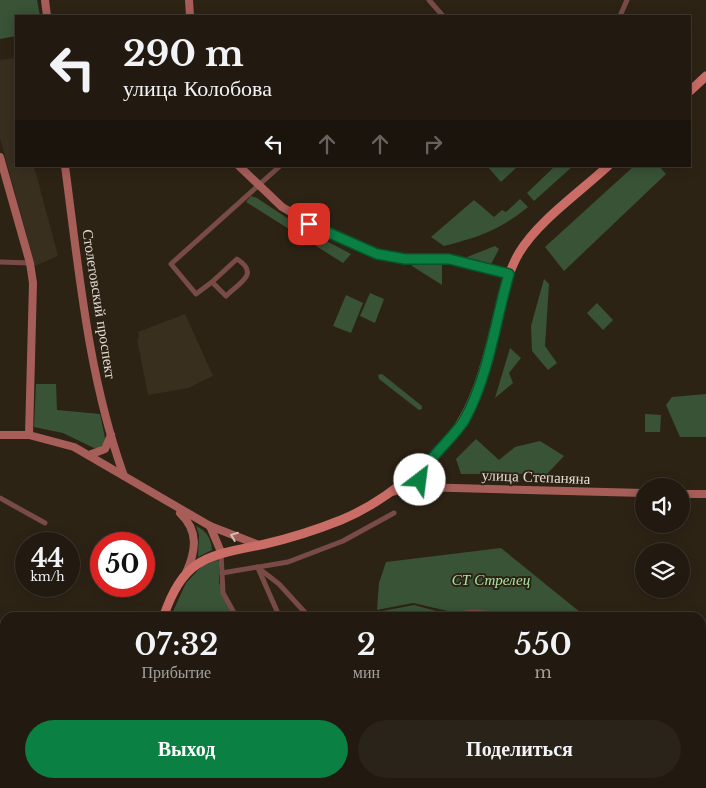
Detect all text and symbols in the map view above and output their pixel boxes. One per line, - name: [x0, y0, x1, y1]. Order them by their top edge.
- text: 290 m: [123, 32, 244, 75]
- icon: left: [40, 35, 105, 100]
- text: улица Колобова: [123, 75, 272, 102]
- icon: left: [260, 130, 288, 158]
- icon: ahead: [313, 130, 341, 158]
- icon: ahead: [366, 130, 394, 158]
- icon: right: [419, 130, 447, 158]
- pin: [288, 203, 330, 245]
- icon: arrive: [295, 210, 323, 238]
- street label: Столетовский проспект: [78, 228, 121, 380]
- position arrow: [393, 453, 445, 505]
- street label: улица Степаняна: [481, 465, 591, 488]
- map controls: [635, 478, 690, 598]
- button: sound: [635, 478, 690, 533]
- speed limit sign: 50: [90, 532, 155, 597]
- one-way arrow: [231, 532, 239, 542]
- text: 44: [31, 543, 64, 574]
- button: layers: [635, 543, 690, 598]
- text: km/h: [30, 569, 65, 584]
- park label: СТ Стрелец: [452, 570, 530, 589]
- text: 07:32: [134, 626, 219, 663]
- text: 2: [357, 626, 376, 663]
- text: 550: [514, 626, 572, 663]
- text: Прибытие: [142, 662, 211, 682]
- text: мин: [353, 662, 380, 682]
- text: m: [534, 662, 552, 682]
- button: Выход: [25, 720, 348, 778]
- button: Поделиться: [358, 720, 681, 778]

